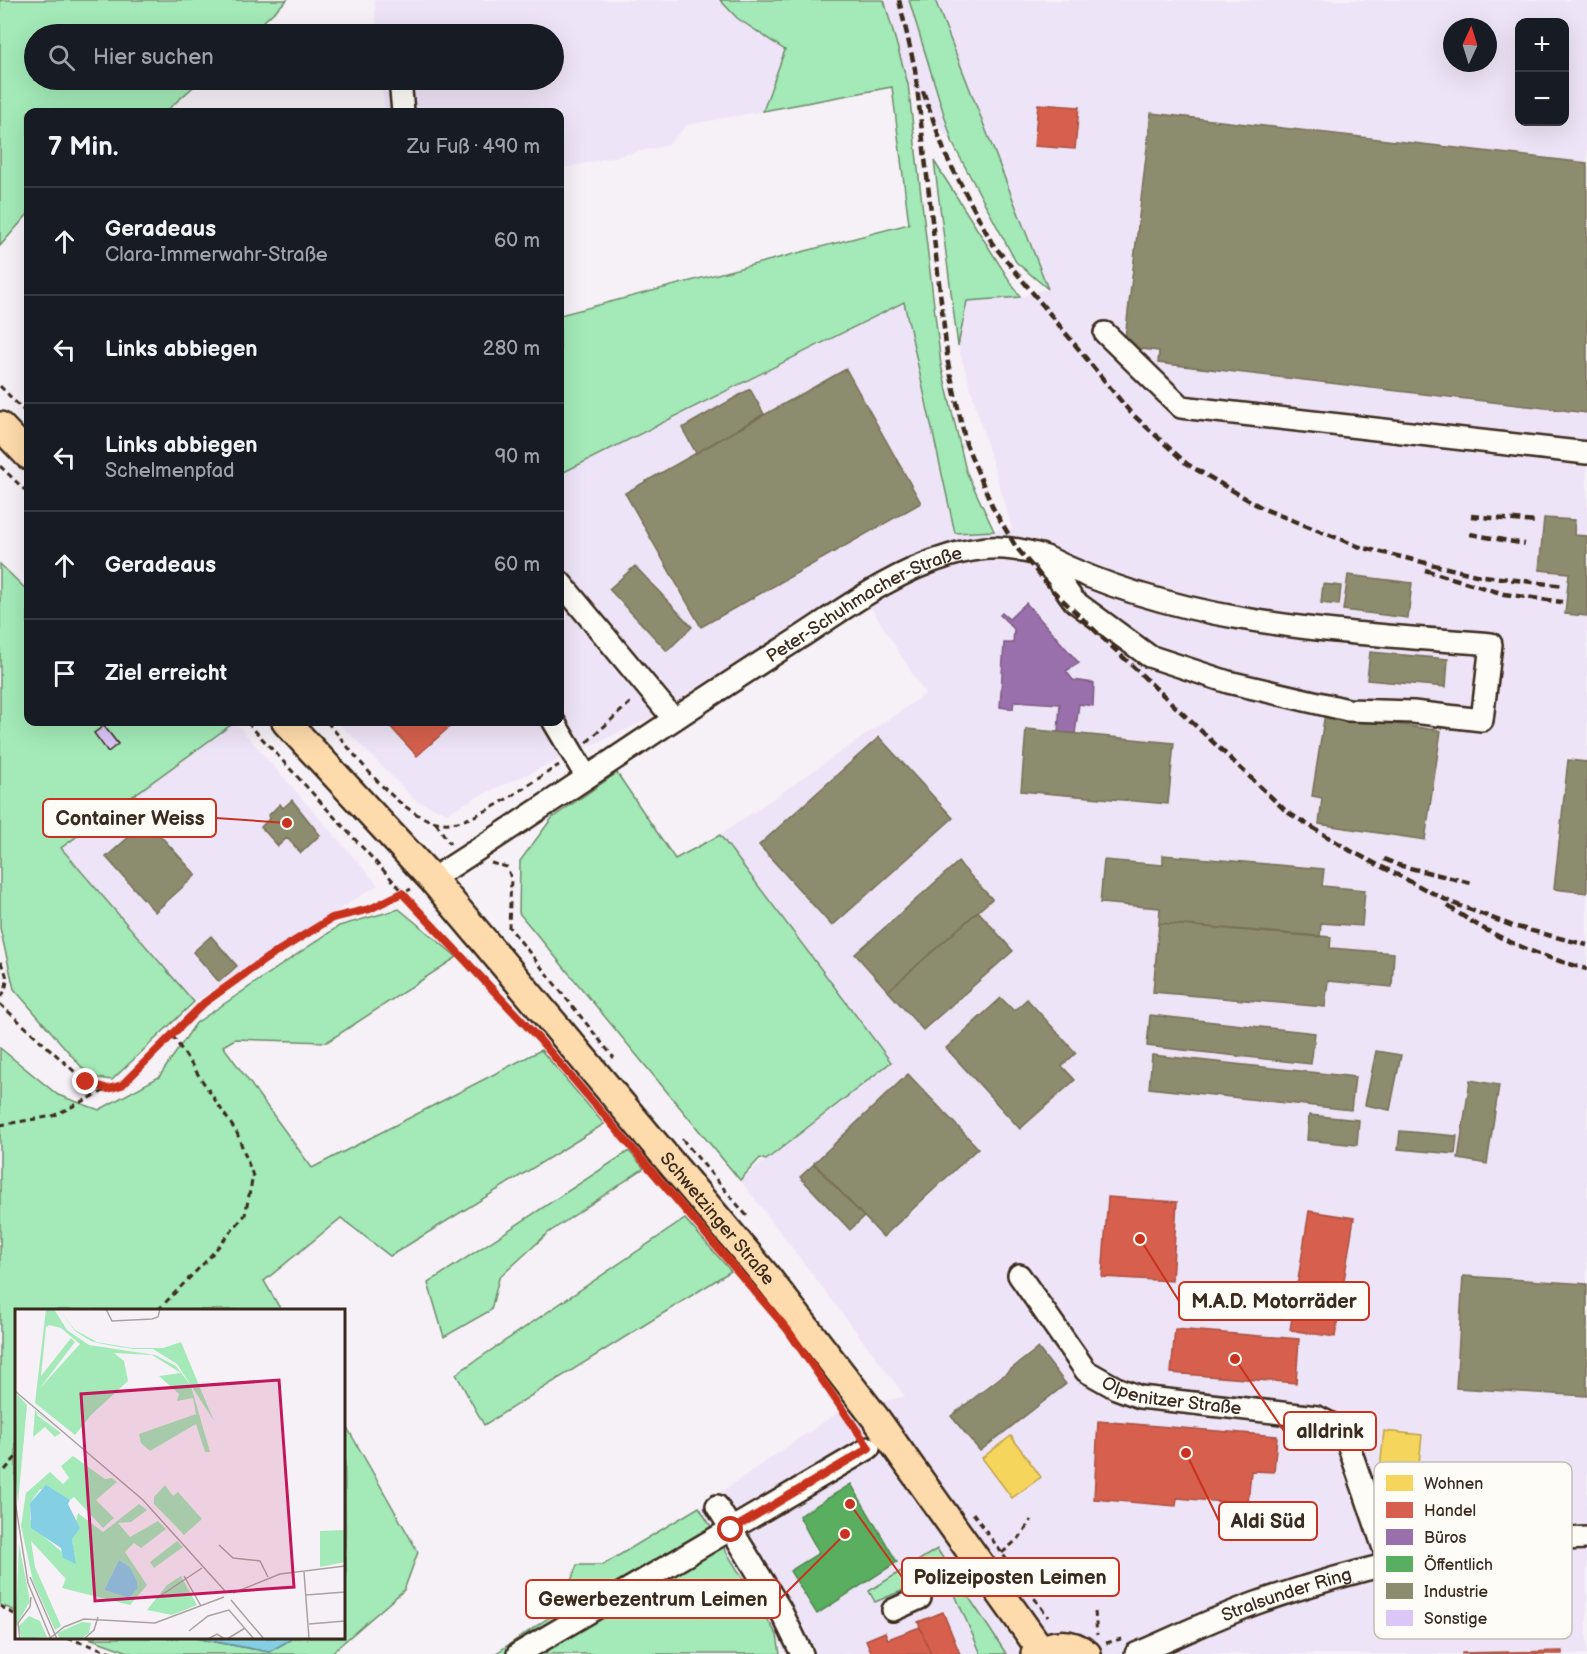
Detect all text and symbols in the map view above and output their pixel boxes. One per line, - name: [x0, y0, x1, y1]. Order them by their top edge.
- north arrow: [1443, 18, 1497, 72]
- map controls: [1515, 18, 1569, 126]
- button: +: [1515, 18, 1569, 72]
- search box: [24, 24, 564, 90]
- icon: search: [45, 41, 78, 74]
- text: Hier suchen: [93, 44, 214, 71]
- button: −: [1515, 72, 1569, 126]
- text: 7 Min.: [48, 132, 118, 163]
- text: Zu Fuß · 490 m: [407, 135, 540, 159]
- text: Geradeaus: [105, 216, 216, 243]
- icon: ahead: [48, 225, 81, 258]
- text: 60 m: [494, 229, 540, 253]
- text: Clara-Immerwahr-Straße: [105, 243, 328, 267]
- icon: left: [48, 333, 81, 366]
- text: Links abbiegen: [105, 336, 258, 363]
- text: 280 m: [483, 337, 540, 361]
- text: Links abbiegen: [105, 432, 258, 459]
- icon: left: [48, 441, 81, 474]
- text: 90 m: [495, 445, 540, 469]
- text: Schelmenpfad: [105, 459, 235, 483]
- street label: Peter-Schuhmacher-Straße: [762, 542, 964, 667]
- icon: ahead: [48, 549, 81, 582]
- text: Geradeaus: [105, 552, 216, 579]
- text: 60 m: [494, 553, 540, 577]
- icon: arrive: [48, 657, 81, 690]
- text: Ziel erreicht: [105, 660, 227, 687]
- callout: Container Weiss: [43, 799, 216, 837]
- text: Container Weiss: [55, 807, 205, 831]
- route end: [72, 1068, 98, 1094]
- street label: Schwetzinger Straße: [656, 1148, 780, 1289]
- callout: M.A.D. Motorräder: [1179, 1282, 1369, 1320]
- text: M.A.D. Motorräder: [1191, 1290, 1358, 1314]
- inset map: [15, 1309, 345, 1639]
- street label: Olpenitzer Straße: [1098, 1372, 1243, 1419]
- callout: alldrink: [1284, 1412, 1376, 1450]
- text: alldrink: [1296, 1420, 1364, 1444]
- legend: [1374, 1462, 1572, 1639]
- text: Wohnen: [1424, 1475, 1483, 1494]
- callout: Aldi Süd: [1219, 1502, 1317, 1540]
- text: Handel: [1424, 1502, 1476, 1521]
- text: Aldi Süd: [1230, 1510, 1305, 1534]
- route start: [717, 1516, 743, 1542]
- text: Büros: [1424, 1529, 1467, 1548]
- text: Öffentlich: [1424, 1554, 1493, 1575]
- callout: Polizeiposten Leimen: [902, 1558, 1119, 1596]
- street label: Stralsunder Ring: [1218, 1563, 1354, 1626]
- text: Polizeiposten Leimen: [913, 1566, 1107, 1590]
- callout: Gewerbezentrum Leimen: [526, 1580, 780, 1618]
- text: Industrie: [1424, 1583, 1488, 1602]
- text: Gewerbezentrum Leimen: [538, 1588, 768, 1612]
- text: Sonstige: [1424, 1610, 1488, 1629]

